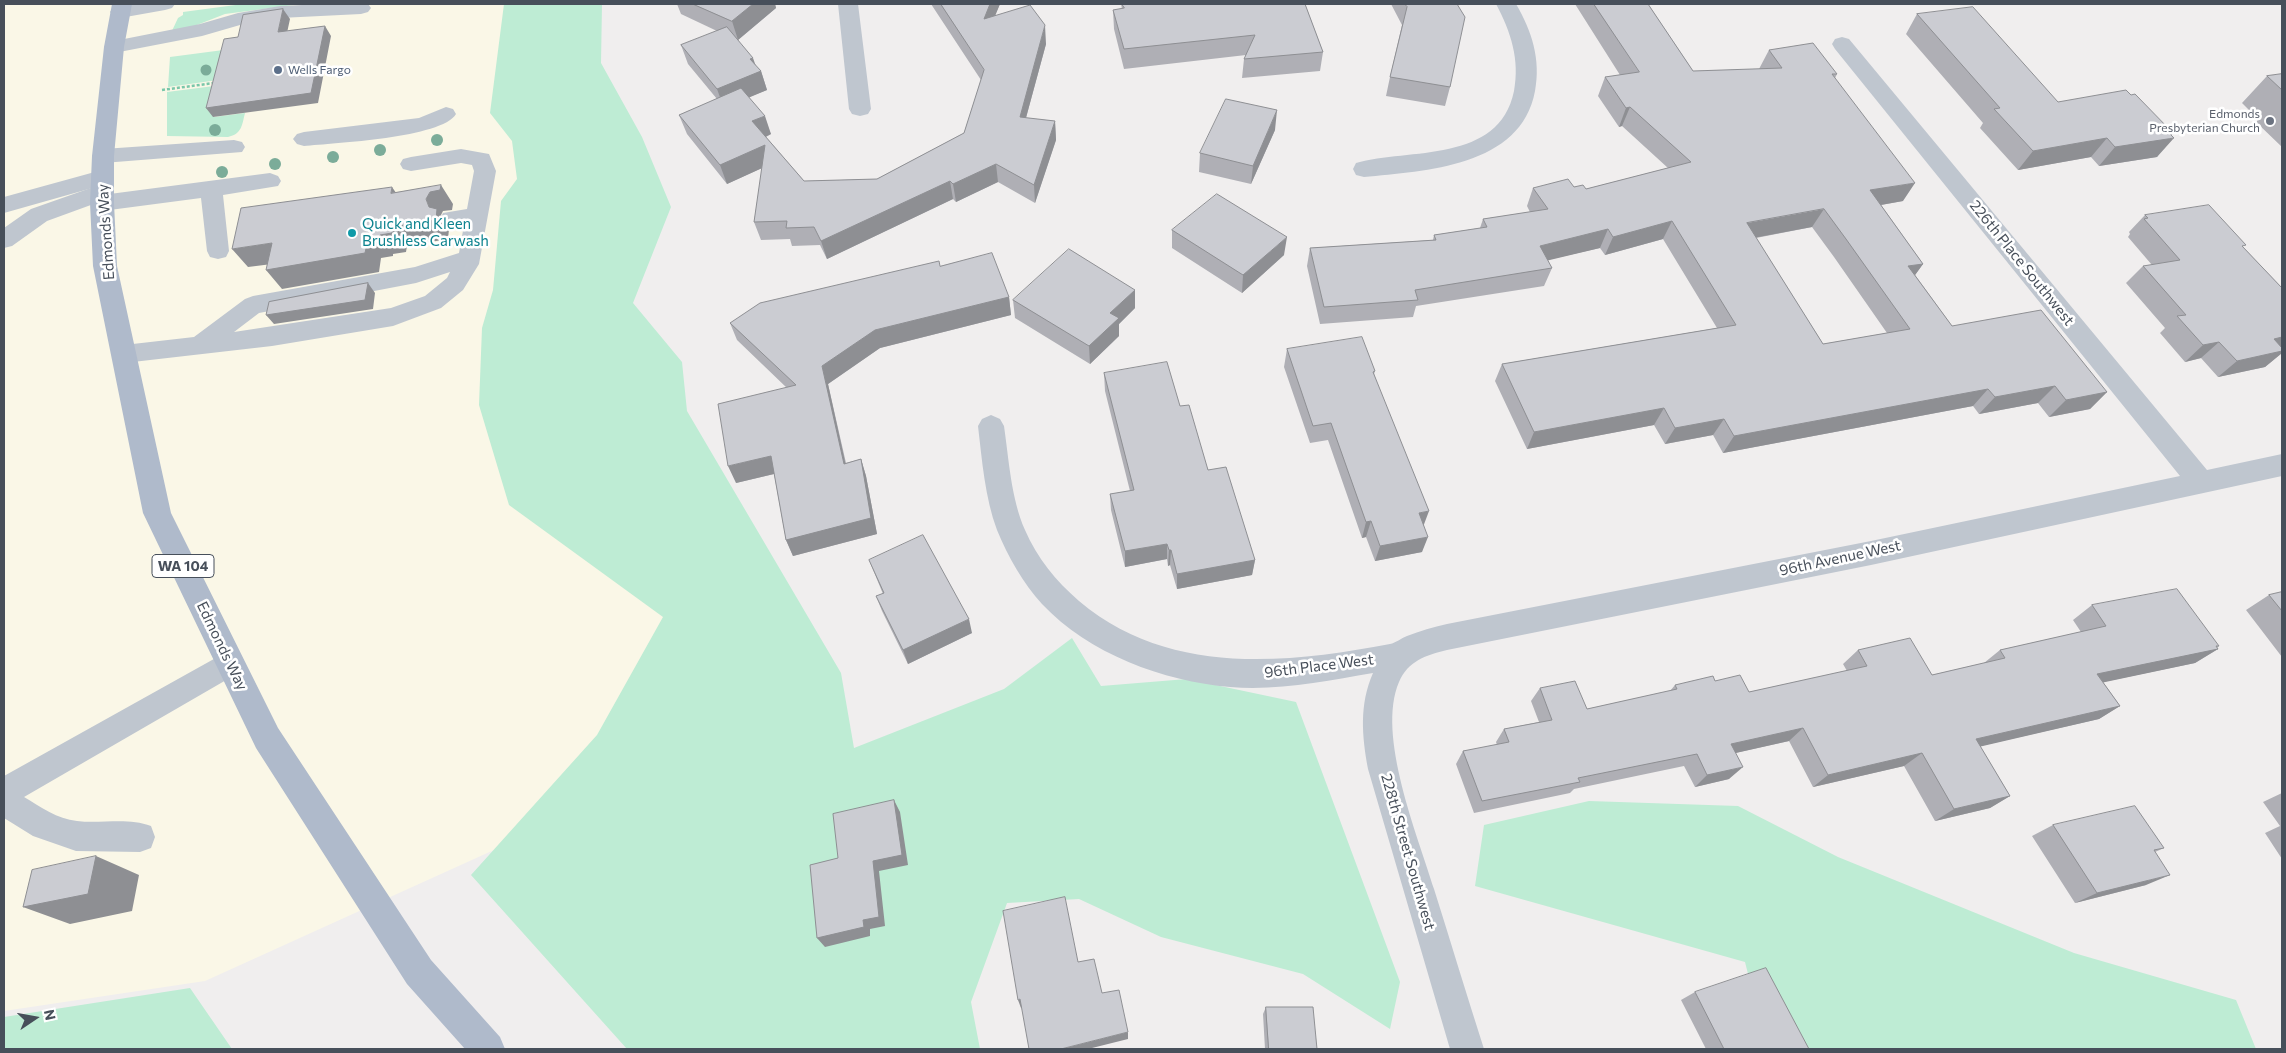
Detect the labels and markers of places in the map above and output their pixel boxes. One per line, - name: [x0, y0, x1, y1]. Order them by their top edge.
- place label: Wells Fargo: [288, 63, 351, 77]
- marker: Wells Fargo: [272, 64, 284, 76]
- place label: Edmonds Presbyterian Church: [2149, 107, 2260, 135]
- marker: Edmonds Presbyterian Church: [2264, 115, 2276, 127]
- place label: Quick and Kleen Brushless Carwash: [362, 215, 489, 250]
- marker: Quick and Kleen Brushless Carwash: [346, 227, 358, 239]

